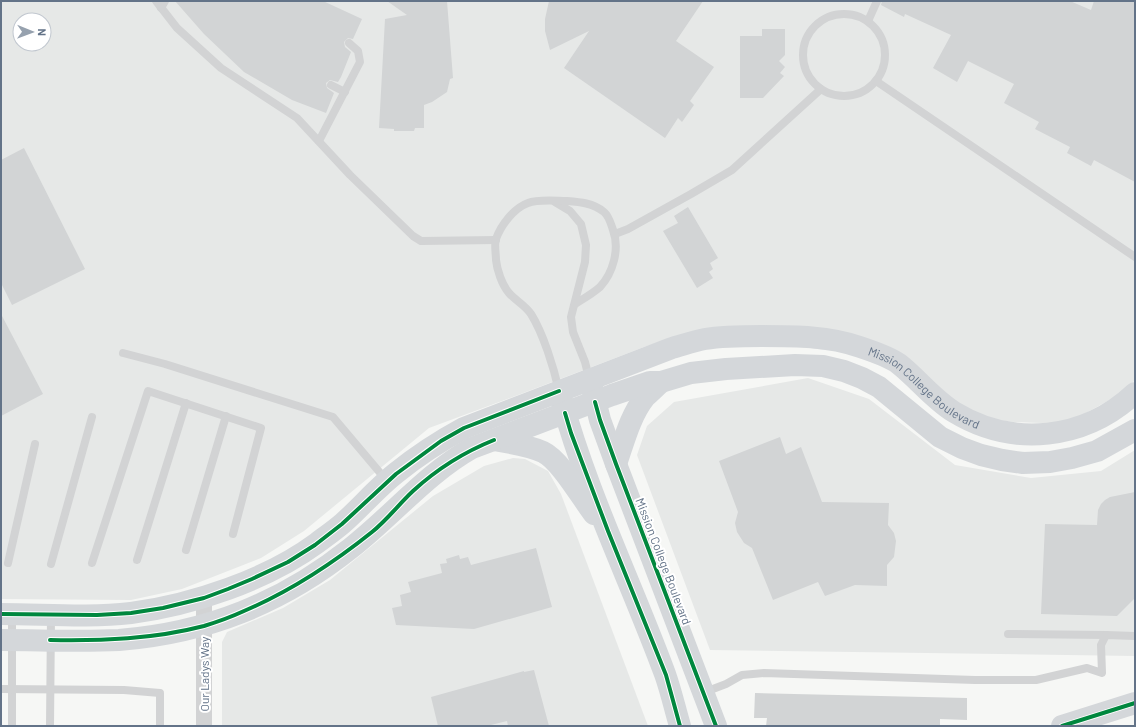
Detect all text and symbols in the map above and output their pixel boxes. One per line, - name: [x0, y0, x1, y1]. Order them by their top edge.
- north arrow: [12, 12, 52, 52]
- text: N: [36, 28, 49, 36]
- street label: Mission College Boulevard: [866, 343, 982, 431]
- street label: Mission College Boulevard: [633, 496, 695, 626]
- street label: Our Ladys Way: [197, 636, 211, 712]

